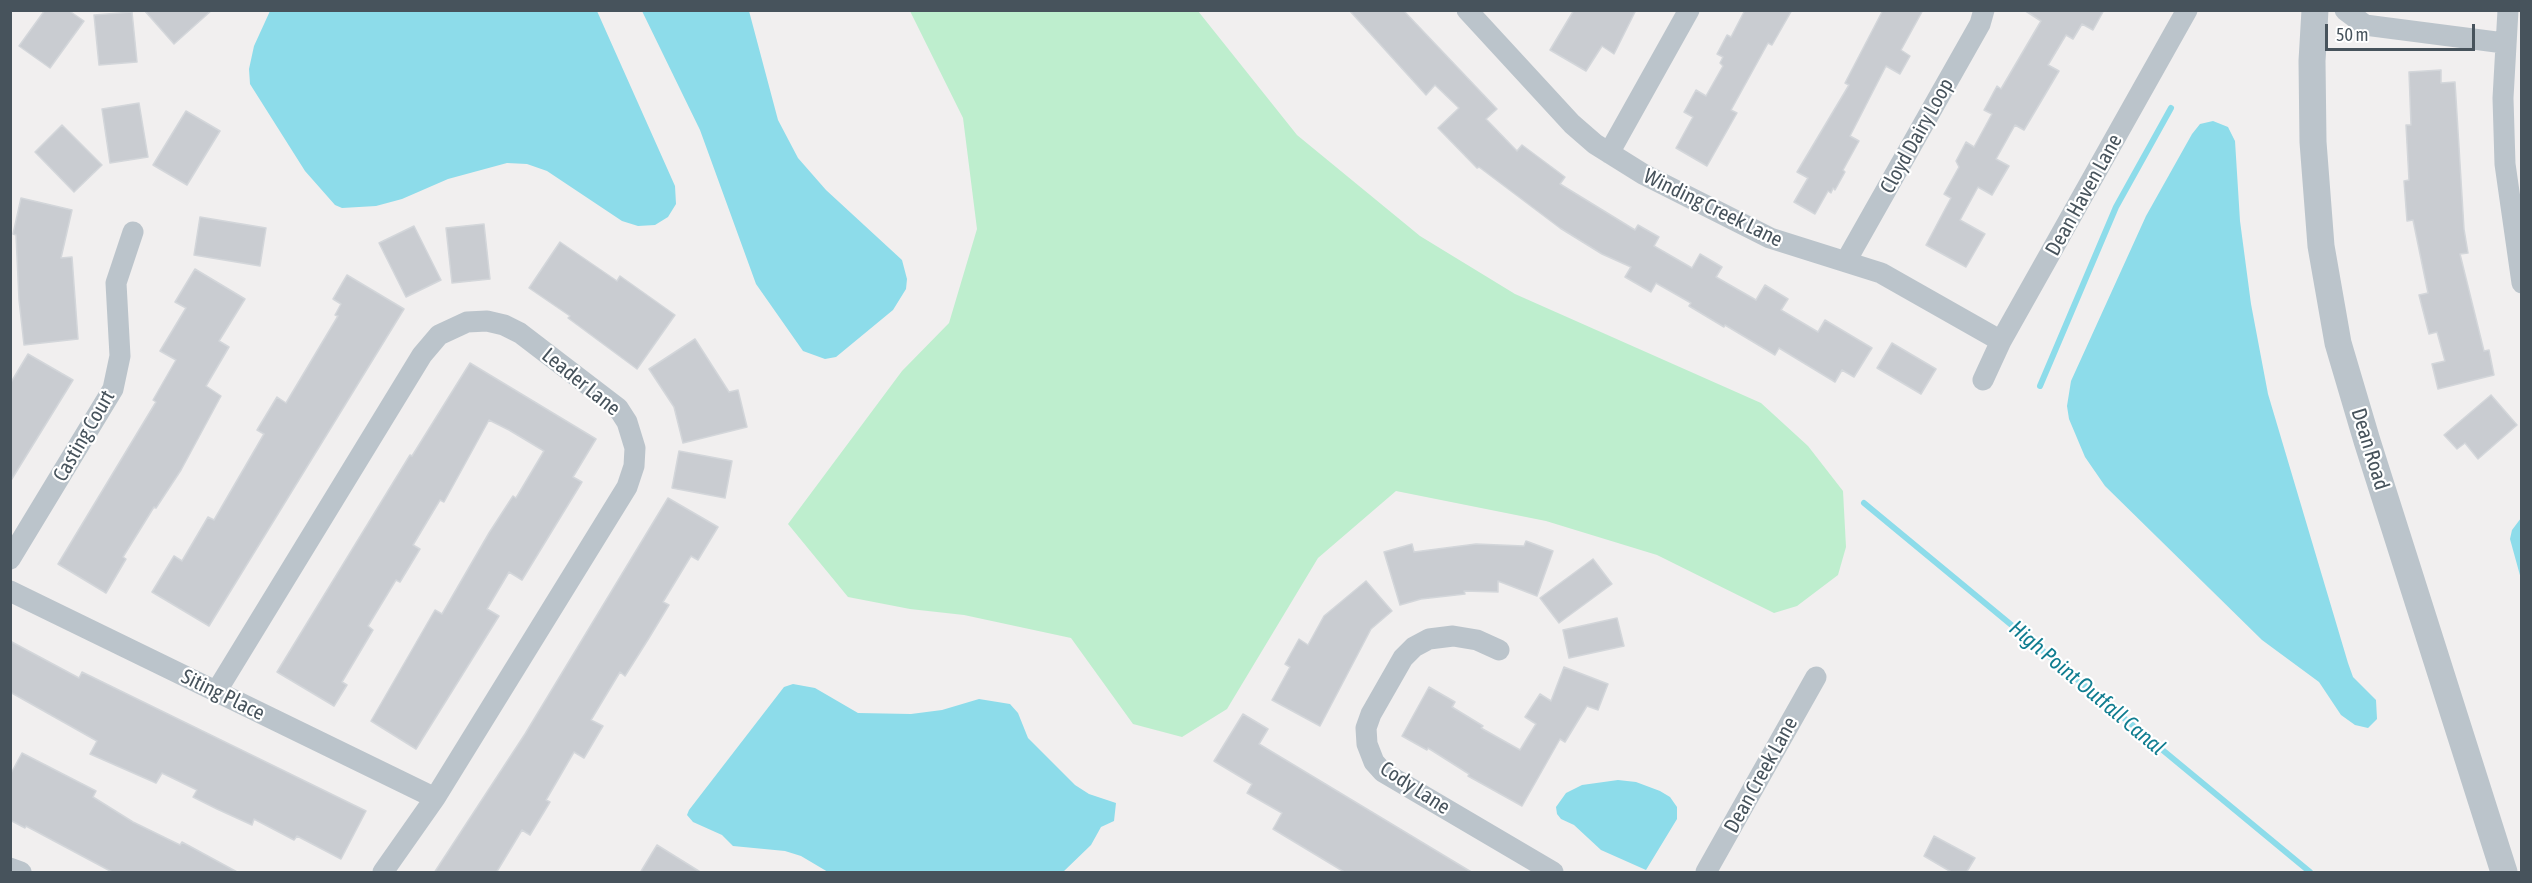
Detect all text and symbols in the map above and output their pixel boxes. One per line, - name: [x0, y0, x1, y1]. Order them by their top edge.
- scale bar: [2328, 12, 2478, 50]
- text: 50 m: [2336, 24, 2368, 45]
- street label: Cloyd Dairy Loop: [1875, 74, 1959, 198]
- street label: Dean Haven Lane: [2040, 130, 2128, 260]
- street label: Winding Creek Lane: [1639, 163, 1787, 253]
- street label: Leader Lane: [537, 343, 625, 421]
- street label: Casting Court: [48, 386, 120, 486]
- street label: Dean Road: [2346, 405, 2394, 493]
- water label: High Point Outfall Canal: [2004, 615, 2170, 761]
- street label: Siting Place: [177, 664, 269, 726]
- street label: Dean Creek Lane: [1719, 713, 1803, 837]
- street label: Cody Lane: [1375, 756, 1455, 820]

